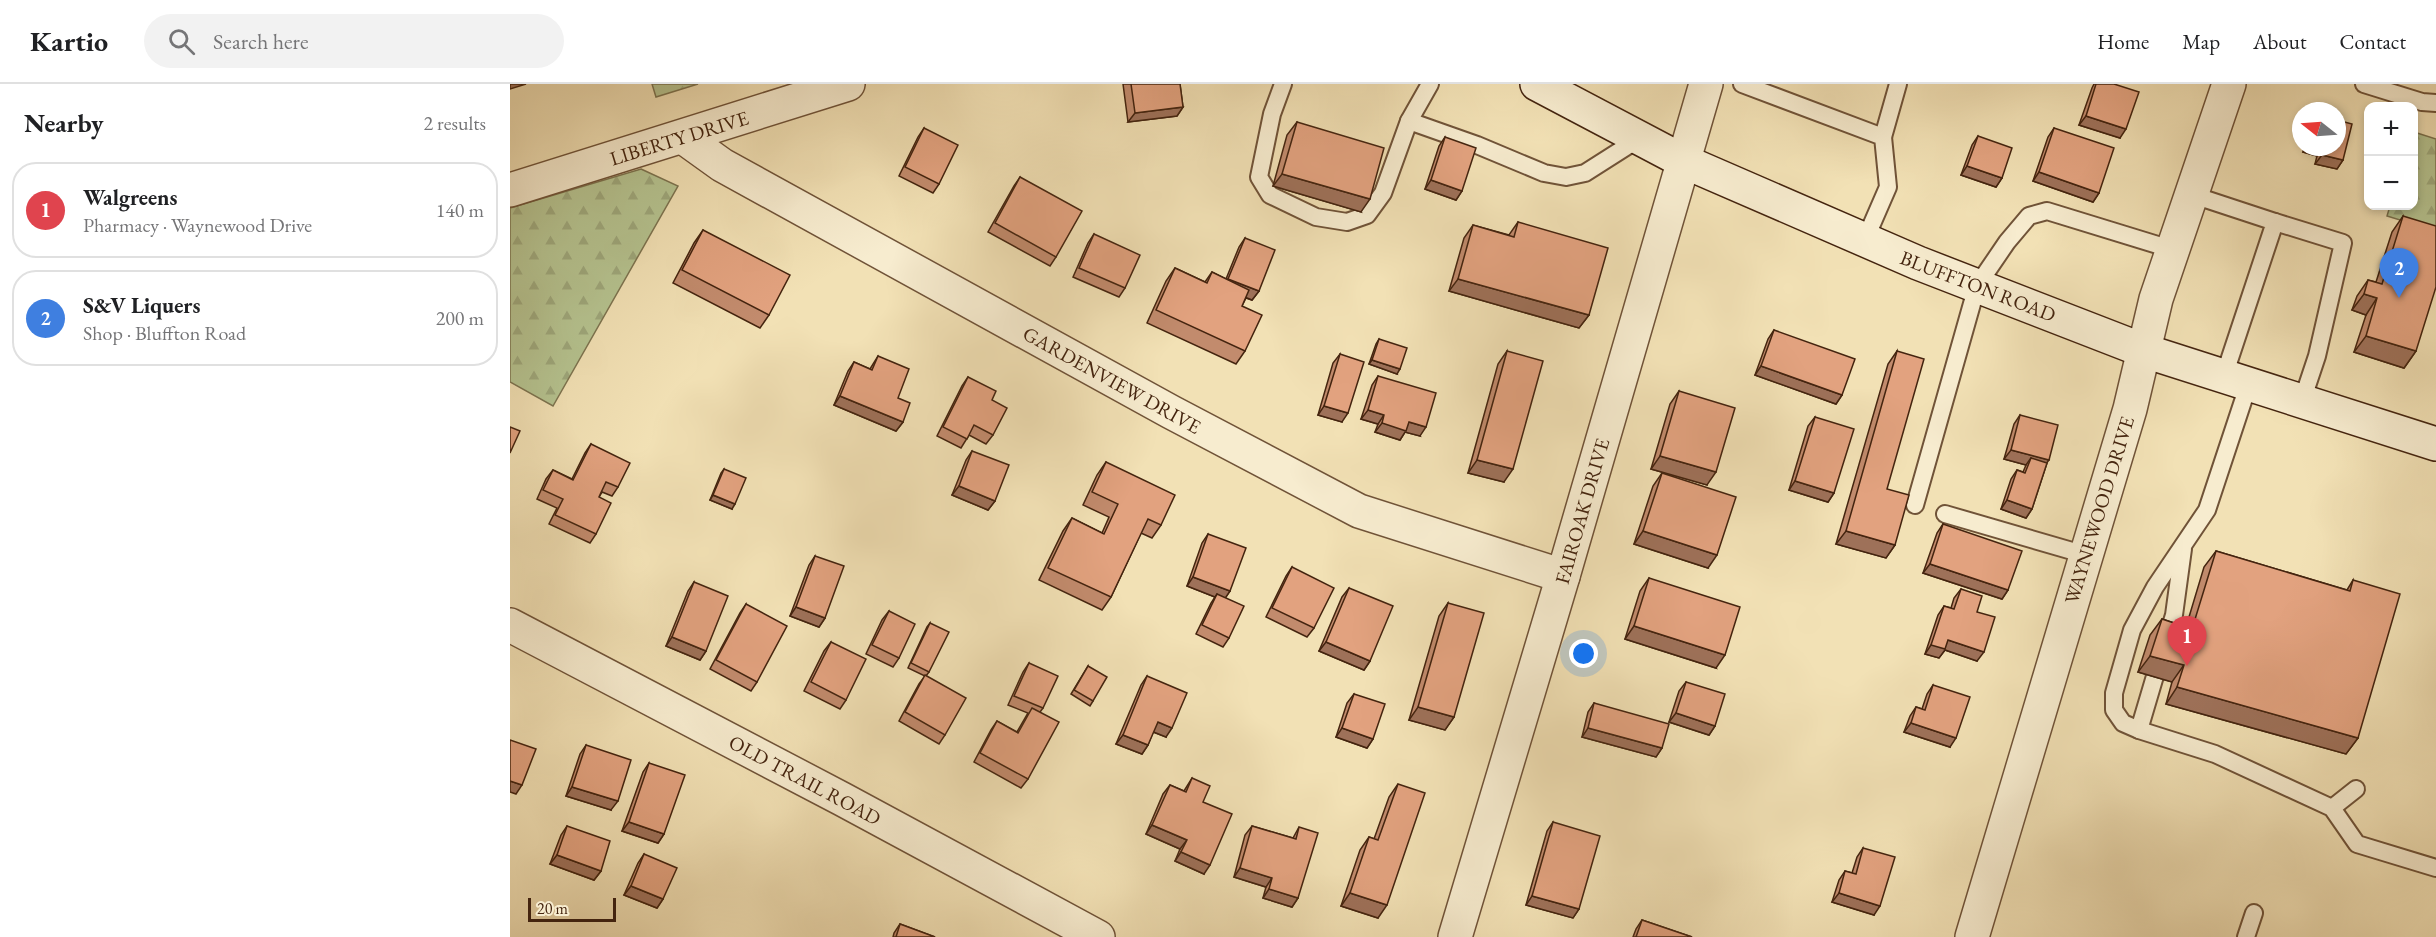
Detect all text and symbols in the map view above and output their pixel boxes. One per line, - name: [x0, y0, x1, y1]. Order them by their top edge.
- search box: [144, 14, 564, 68]
- text: Kartio: [30, 23, 108, 59]
- icon: search: [165, 25, 198, 58]
- text: Search here: [213, 27, 309, 56]
- text: Home: [2097, 28, 2149, 55]
- text: Map: [2182, 28, 2220, 55]
- text: About: [2253, 28, 2306, 55]
- text: Contact: [2339, 28, 2406, 55]
- north arrow: [2292, 102, 2346, 156]
- map controls: [2364, 102, 2418, 210]
- button: +: [2364, 102, 2418, 156]
- street label: LIBERTY DRIVE: [607, 105, 751, 171]
- text: Nearby: [24, 106, 104, 140]
- text: 2 results: [423, 110, 486, 136]
- button: −: [2364, 156, 2418, 210]
- text: Walgreens: [83, 183, 177, 212]
- text: 1: [40, 197, 51, 223]
- text: 140 m: [436, 197, 484, 223]
- text: Pharmacy · Waynewood Drive: [83, 212, 312, 238]
- street label: BLUFFTON ROAD: [1897, 244, 2059, 328]
- pin: 2: [2380, 248, 2418, 298]
- text: S&V Liquers: [83, 291, 200, 320]
- text: 2: [40, 305, 51, 331]
- text: 200 m: [436, 305, 484, 331]
- text: Shop · Bluffton Road: [83, 320, 246, 346]
- street label: GARDENVIEW DRIVE: [1018, 320, 1206, 440]
- street label: WAYNEWOOD DRIVE: [2058, 413, 2140, 607]
- street label: FAIROAK DRIVE: [1549, 435, 1615, 587]
- pin: 1: [2168, 616, 2206, 666]
- your location: [1569, 639, 1598, 668]
- street label: OLD TRAIL ROAD: [724, 729, 886, 831]
- scale bar: [528, 895, 616, 922]
- text: 20 m: [537, 898, 568, 919]

